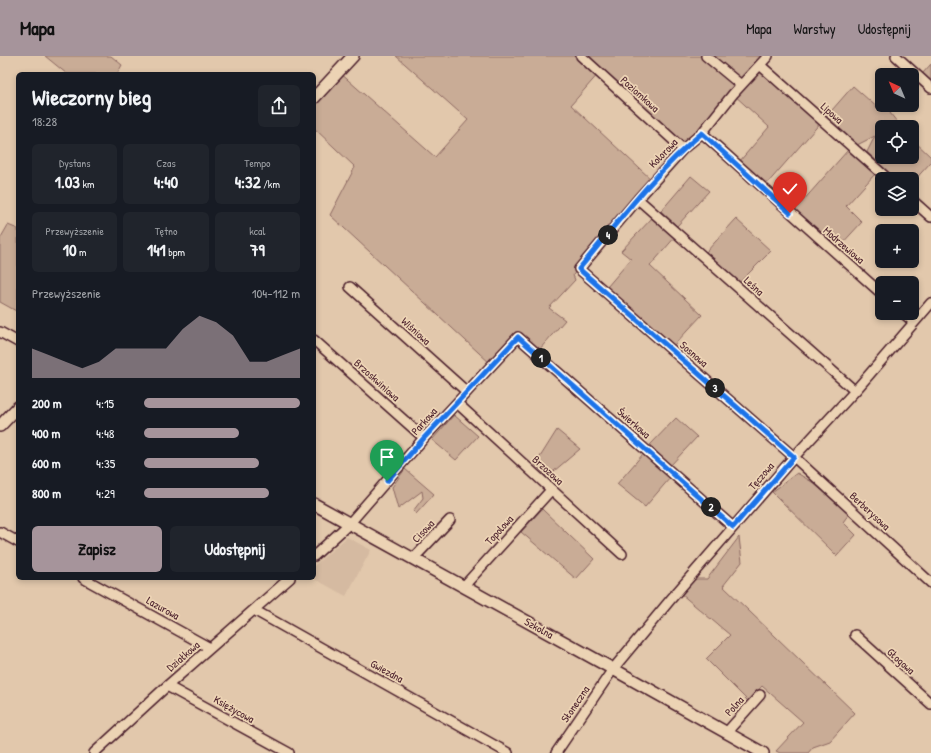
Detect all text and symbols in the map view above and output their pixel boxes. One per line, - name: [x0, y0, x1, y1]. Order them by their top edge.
- text: Mapa: [20, 15, 54, 41]
- text: Mapa: [746, 19, 772, 38]
- text: Warstwy: [794, 19, 836, 38]
- text: Udostępnij: [858, 19, 911, 38]
- north arrow: [875, 68, 919, 112]
- map controls: [875, 68, 919, 320]
- street label: Poziomkowa: [618, 73, 663, 115]
- text: Wieczorny bieg: [32, 82, 151, 112]
- button: share: [258, 85, 300, 127]
- street label: Lipowa: [818, 99, 847, 127]
- text: 18:28: [32, 112, 57, 130]
- button: locate: [875, 120, 919, 164]
- street label: Kolorowa: [646, 135, 681, 171]
- text: Dystans: [59, 156, 90, 170]
- text: Czas: [156, 156, 176, 170]
- text: Tempo: [244, 156, 270, 170]
- text: 1.03: [55, 170, 80, 193]
- text: 4:40: [154, 170, 178, 193]
- text: 4:32: [235, 170, 261, 193]
- pin: [773, 172, 807, 213]
- button: layers: [875, 172, 919, 216]
- text: km: [80, 177, 94, 191]
- text: /km: [261, 177, 280, 191]
- icon: check: [779, 178, 801, 200]
- street label: Modrzewiowa: [821, 223, 868, 267]
- text: Przewyższenie: [46, 224, 104, 238]
- text: Tętno: [155, 224, 177, 238]
- text: kcal: [249, 224, 265, 238]
- button: +: [875, 224, 919, 268]
- pin: 4: [598, 225, 618, 245]
- text: 4: [606, 228, 610, 242]
- text: 10: [63, 238, 77, 261]
- text: 141: [147, 238, 166, 261]
- text: 79: [250, 238, 265, 261]
- text: m: [77, 245, 87, 259]
- text: bpm: [166, 245, 185, 259]
- street label: Leśna: [741, 273, 767, 299]
- button: −: [875, 276, 919, 320]
- text: Przewyższenie: [32, 284, 101, 302]
- text: 104–112 m: [252, 284, 300, 302]
- street label: Wiśniowa: [398, 314, 434, 348]
- street label: Sosnowa: [677, 338, 711, 370]
- pin: 1: [531, 348, 551, 368]
- text: 1: [539, 351, 543, 365]
- street label: Brzoskwiniowa: [351, 356, 403, 405]
- pin: 3: [705, 378, 725, 398]
- text: 3: [713, 381, 717, 395]
- text: 200 m: [32, 394, 62, 412]
- text: 4:15: [96, 394, 114, 412]
- street label: Parkowa: [408, 404, 440, 438]
- street label: Świerkowa: [614, 405, 654, 442]
- text: 400 m: [32, 424, 60, 442]
- text: 4:48: [96, 424, 114, 442]
- pin: [370, 440, 404, 481]
- icon: arrive: [376, 446, 398, 468]
- street label: Brzozowa: [529, 452, 567, 488]
- text: 600 m: [32, 454, 61, 472]
- text: 4:35: [96, 454, 115, 472]
- street label: Tęczowa: [745, 459, 777, 493]
- text: 800 m: [32, 484, 61, 502]
- text: 4:29: [96, 484, 115, 502]
- street label: Berberysowa: [847, 489, 894, 534]
- pin: 2: [701, 497, 721, 517]
- text: 2: [708, 500, 714, 514]
- street label: Topolowa: [482, 512, 517, 548]
- street label: Cisowa: [409, 516, 438, 545]
- button: Zapisz: [32, 526, 162, 572]
- button: Udostępnij: [170, 526, 300, 572]
- street label: Lazurowa: [144, 593, 183, 623]
- street label: Szkolna: [522, 614, 557, 642]
- street label: Działkowa: [164, 637, 203, 674]
- street label: Głogowa: [884, 645, 918, 678]
- street label: Gwiezdna: [368, 656, 407, 686]
- street label: Słoneczna: [558, 682, 593, 725]
- street label: Księżycowa: [211, 692, 257, 726]
- street label: Polna: [721, 693, 747, 719]

